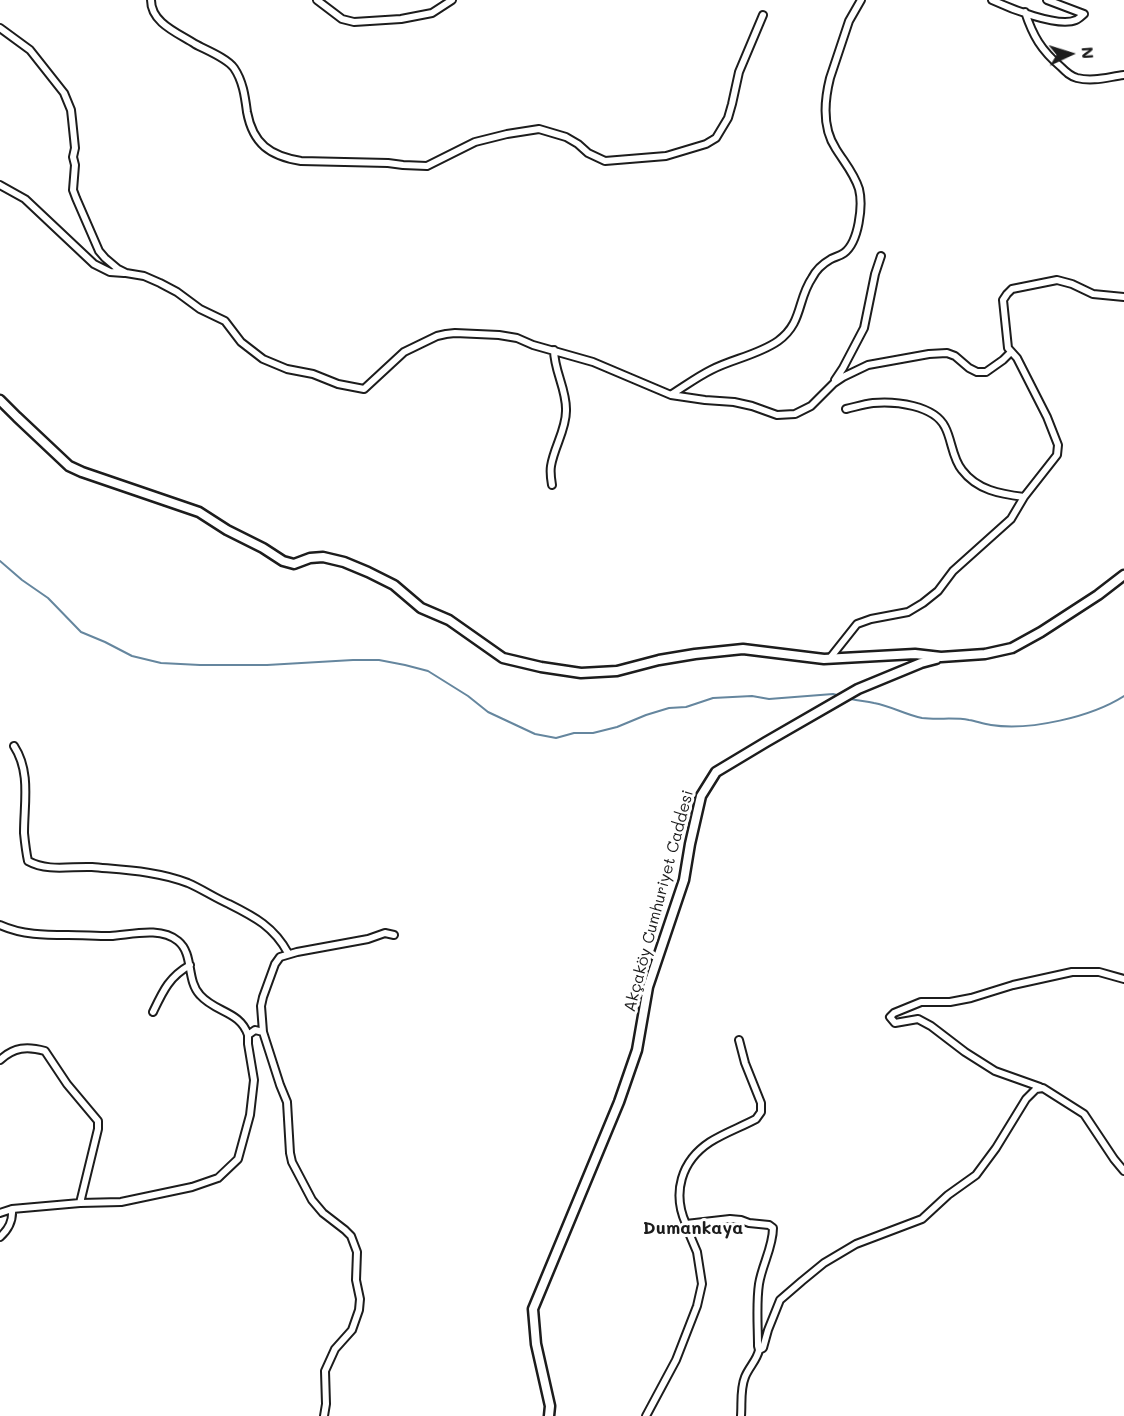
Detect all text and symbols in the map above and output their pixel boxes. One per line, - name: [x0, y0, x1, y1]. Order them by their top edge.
- north arrow: [1040, 24, 1100, 84]
- text: N: [1078, 46, 1099, 60]
- street label: Akçaköy Cumhuriyet Caddesi: [620, 788, 698, 1014]
- district label: Dumankaya: [643, 1217, 743, 1239]

